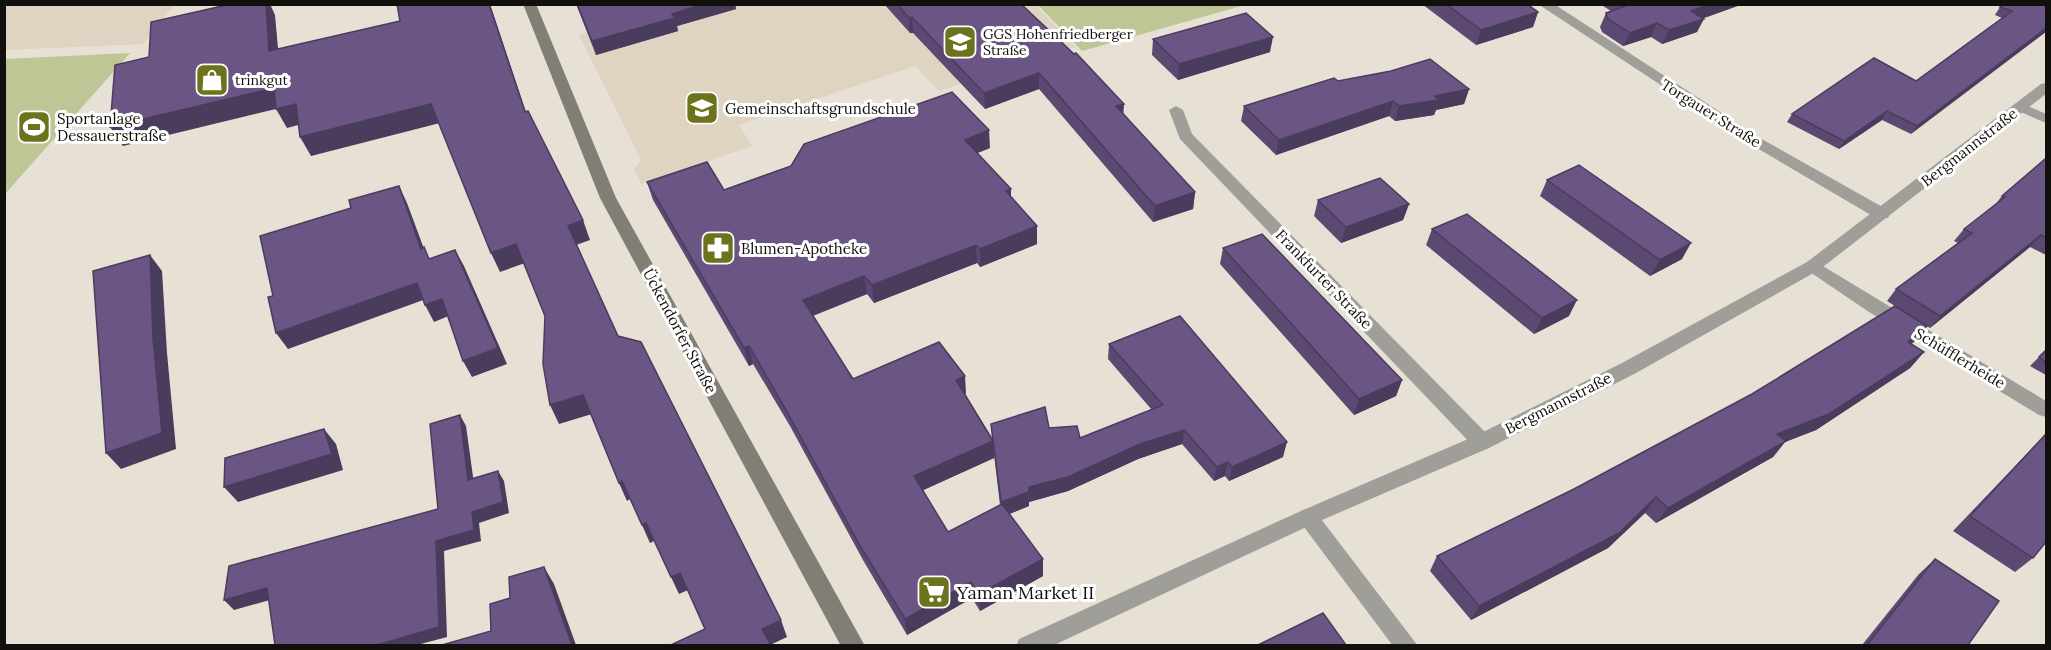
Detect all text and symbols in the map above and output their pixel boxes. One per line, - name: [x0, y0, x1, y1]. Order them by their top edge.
- school or university icon: GGS Hohenfriedberger Straße: [942, 24, 978, 60]
- place label: GGS Hohenfriedberger Straße: [983, 25, 1133, 59]
- shop icon: trinkgut: [194, 62, 230, 98]
- place label: trinkgut: [235, 71, 289, 89]
- street label: Torgauer Straße: [1658, 75, 1764, 151]
- school or university icon: Gemeinschaftsgrundschule: [684, 90, 720, 126]
- place label: Gemeinschaftsgrundschule: [725, 99, 916, 118]
- street label: Bergmannstraße: [1917, 104, 2021, 190]
- sports icon: Sportanlage Dessauerstraße: [16, 109, 52, 145]
- place label: Sportanlage Dessauerstraße: [57, 109, 167, 145]
- street label: Frankfurter Straße: [1272, 225, 1376, 333]
- pharmacy icon: Blumen-Apotheke: [700, 230, 736, 266]
- place label: Blumen-Apotheke: [741, 239, 867, 258]
- street label: Ückendorfer Straße: [639, 265, 721, 397]
- street label: Schüfflerheide: [1911, 324, 2009, 392]
- street label: Bergmannstraße: [1502, 368, 1614, 438]
- supermarket icon: Yaman Market II: [916, 574, 952, 610]
- place label: Yaman Market II: [956, 581, 1094, 604]

